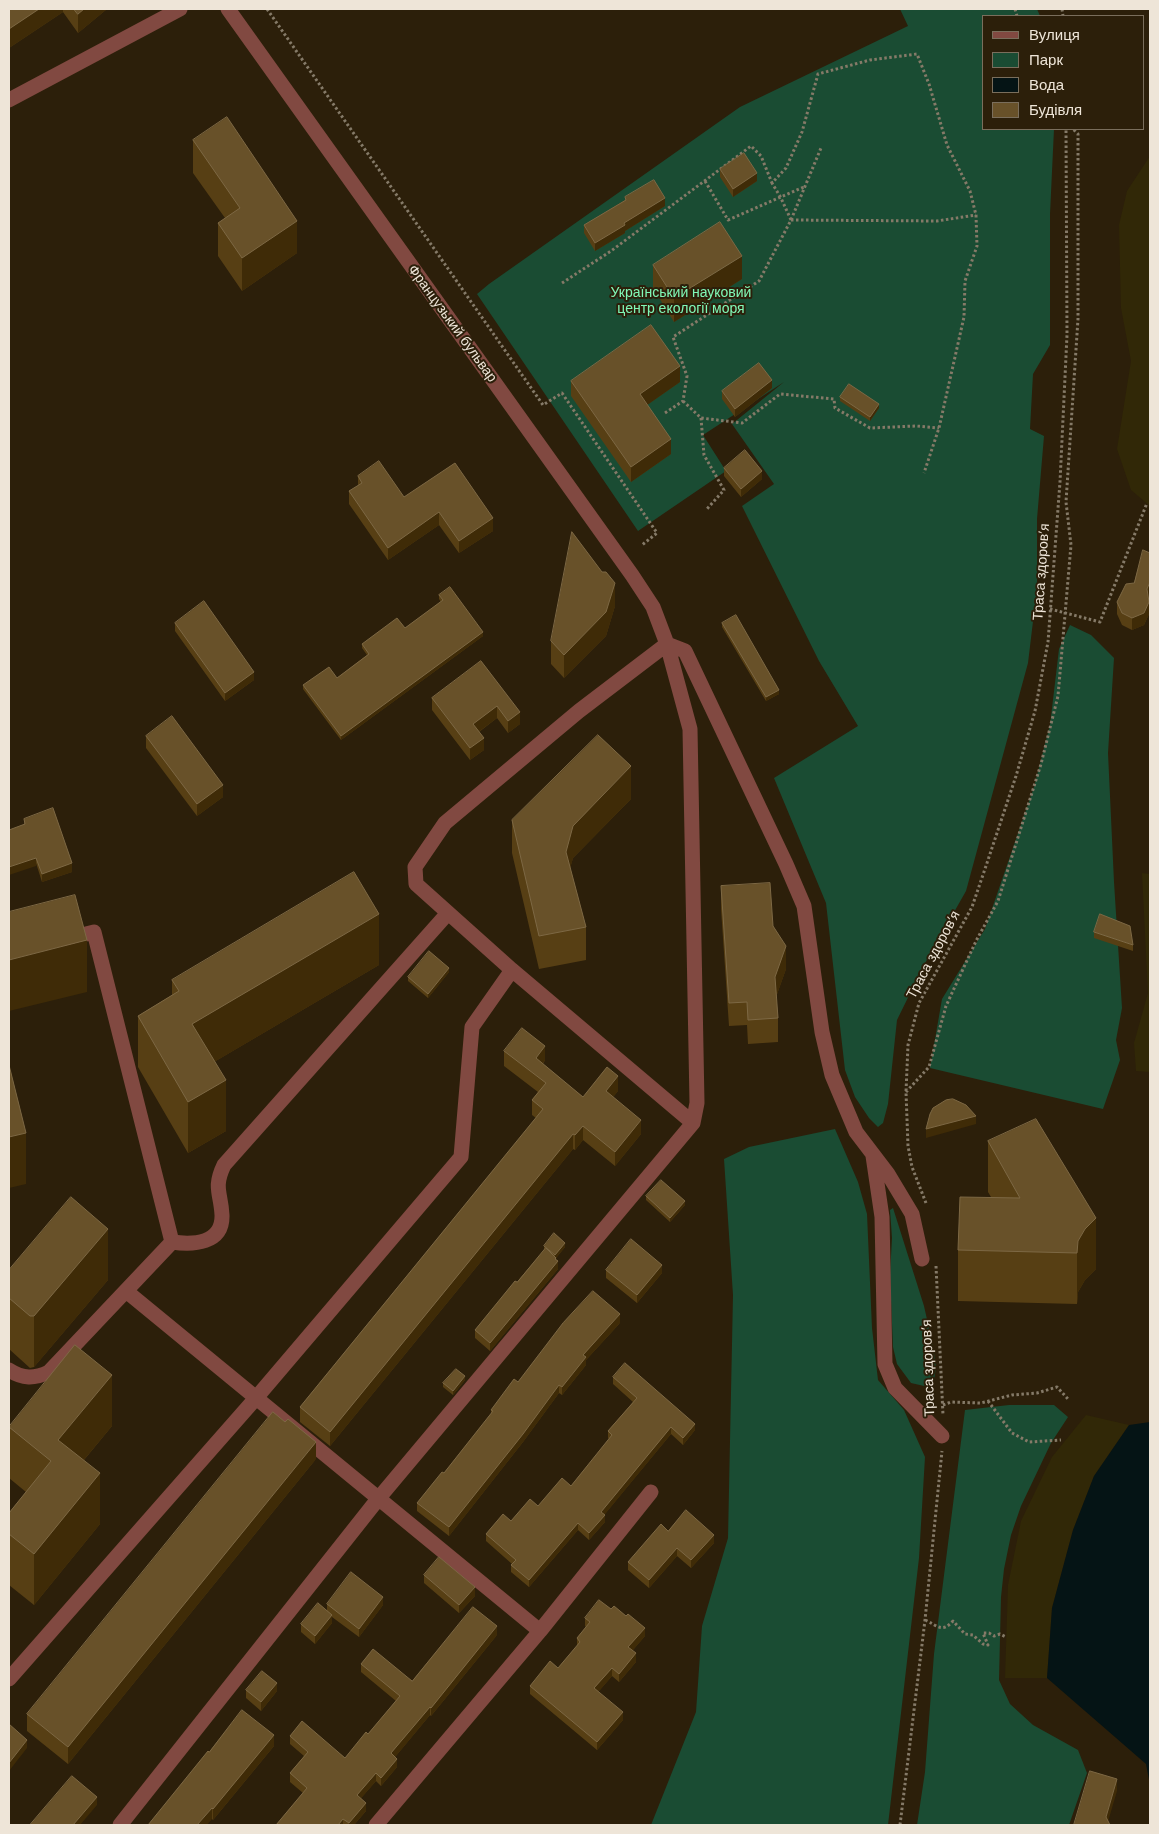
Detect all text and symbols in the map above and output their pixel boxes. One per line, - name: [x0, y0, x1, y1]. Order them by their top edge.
- legend: [982, 15, 1144, 130]
- text: Вулиця: [1029, 25, 1080, 45]
- text: Парк: [1029, 50, 1063, 70]
- text: Вода: [1029, 75, 1064, 95]
- text: Будівля: [1029, 100, 1082, 120]
- street label: Французький бульвар: [404, 262, 500, 386]
- park label: Український науковий центр екології моря: [611, 285, 751, 318]
- street label: Траса здоров’я: [1030, 523, 1054, 621]
- street label: Траса здоров’я: [904, 908, 964, 1002]
- street label: Траса здоров’я: [919, 1319, 939, 1417]

